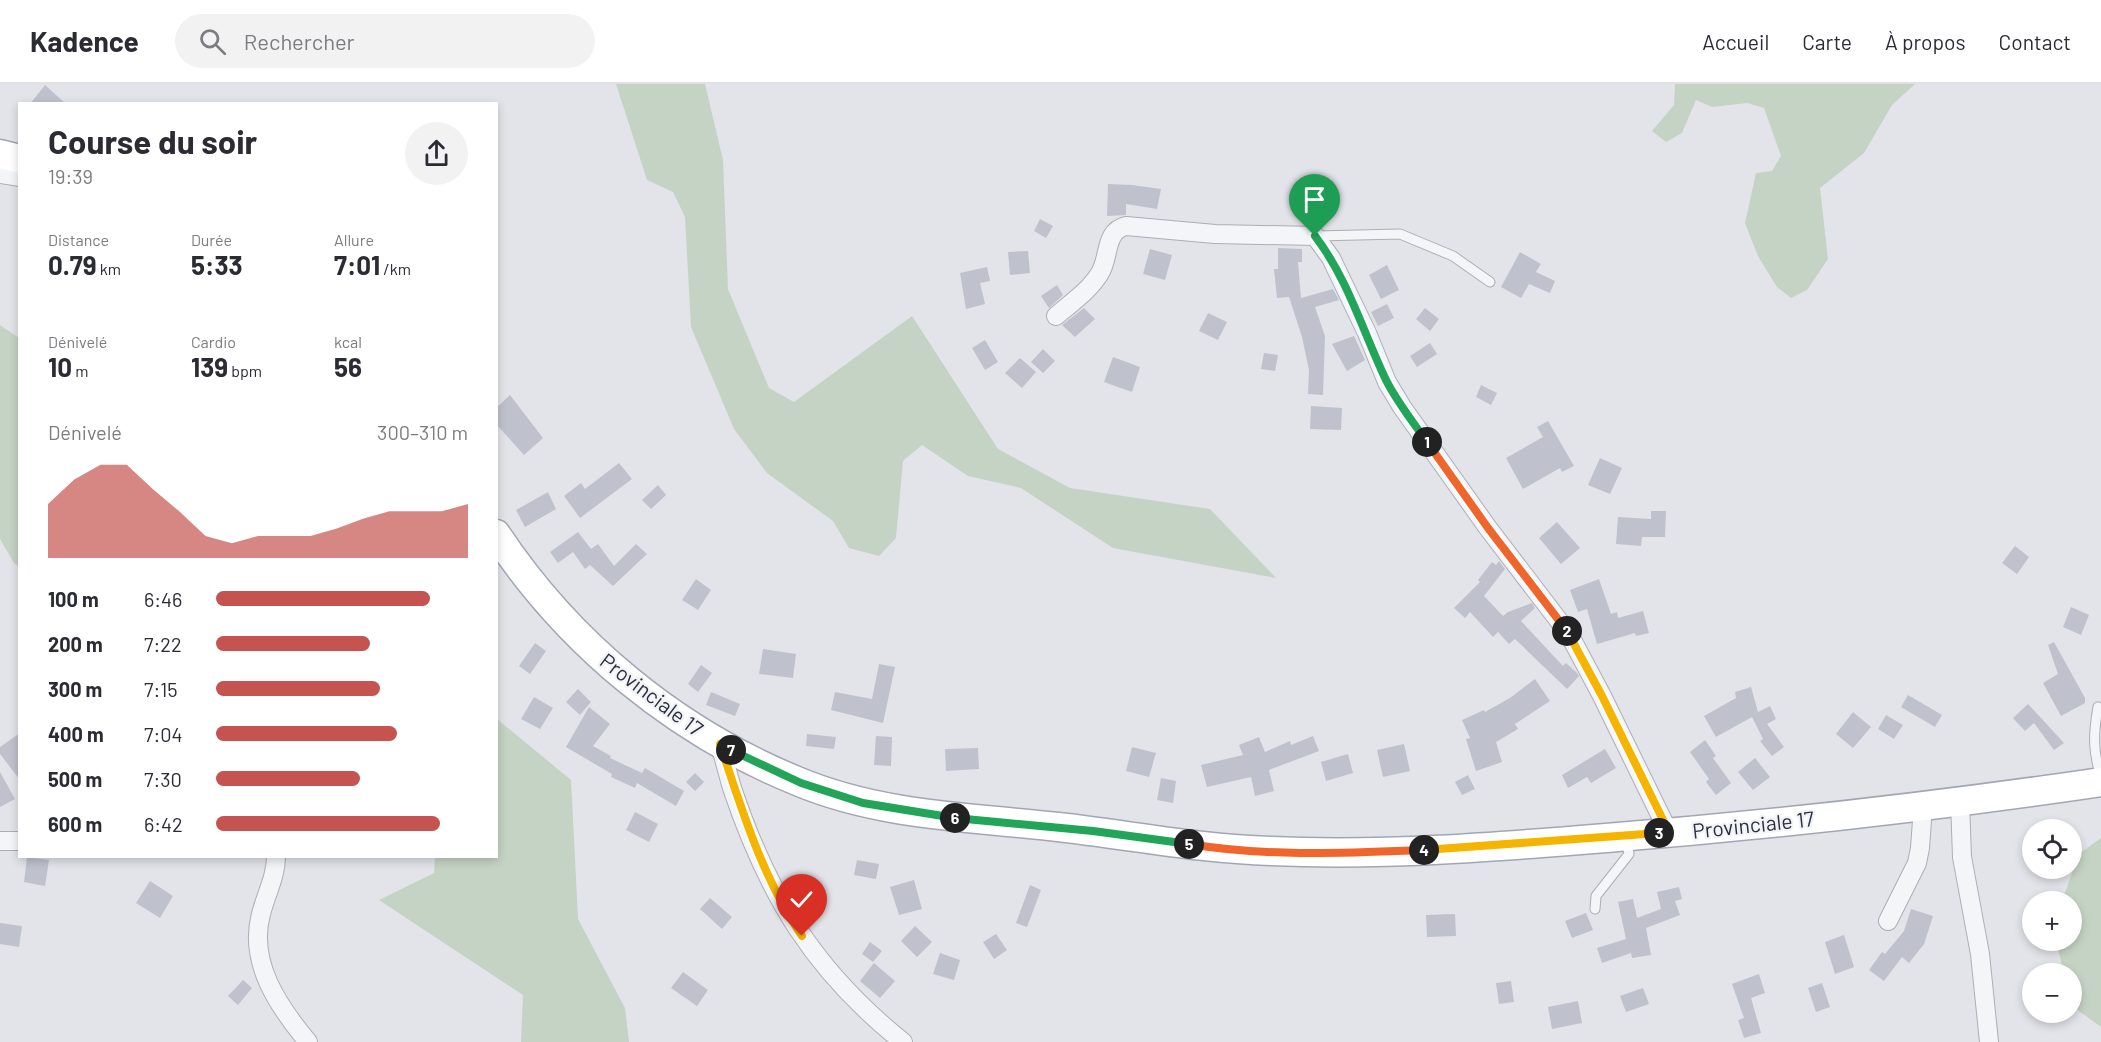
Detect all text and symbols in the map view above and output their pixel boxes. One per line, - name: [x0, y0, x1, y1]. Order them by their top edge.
- search box: [175, 14, 595, 68]
- text: Kadence: [30, 24, 139, 58]
- icon: search: [196, 25, 229, 58]
- text: Rechercher: [244, 28, 355, 54]
- text: Accueil: [1702, 29, 1769, 54]
- text: Carte: [1802, 29, 1852, 54]
- text: À propos: [1885, 29, 1966, 54]
- text: Contact: [1999, 29, 2071, 54]
- text: Course du soir: [48, 121, 257, 161]
- button: share: [405, 122, 468, 185]
- text: 19:39: [48, 164, 93, 188]
- pin: [1289, 174, 1340, 236]
- icon: arrive: [1298, 183, 1331, 216]
- text: Distance: [48, 230, 109, 249]
- text: Durée: [191, 230, 232, 249]
- text: Allure: [334, 230, 374, 249]
- text: 0.79: [48, 249, 97, 280]
- text: 5:33: [191, 249, 243, 280]
- text: 7:01: [334, 249, 380, 280]
- text: km: [97, 259, 121, 278]
- text: /km: [380, 259, 411, 278]
- text: Dénivelé: [48, 332, 107, 351]
- text: Cardio: [191, 332, 236, 351]
- text: kcal: [334, 332, 362, 351]
- text: 10: [48, 351, 72, 382]
- text: 139: [191, 351, 228, 382]
- text: 56: [334, 351, 362, 382]
- text: m: [72, 361, 88, 380]
- text: bpm: [228, 361, 262, 380]
- text: Dénivelé: [48, 420, 122, 444]
- text: 300–310 m: [377, 420, 468, 444]
- pin: 1: [1412, 427, 1442, 457]
- text: 1: [1424, 432, 1430, 451]
- text: 100 m: [48, 587, 99, 611]
- text: 6:46: [144, 587, 182, 611]
- pin: 2: [1552, 616, 1582, 646]
- text: 2: [1563, 621, 1571, 640]
- text: 200 m: [48, 632, 103, 656]
- text: 7:22: [144, 632, 182, 656]
- street label: Provinciale 17: [596, 647, 708, 741]
- text: 300 m: [48, 677, 102, 701]
- text: 7:15: [144, 677, 178, 701]
- text: 400 m: [48, 722, 104, 746]
- text: 7:04: [144, 722, 183, 746]
- pin: 7: [716, 735, 746, 765]
- text: 7: [727, 740, 735, 759]
- text: 500 m: [48, 767, 102, 791]
- text: 7:30: [144, 767, 182, 791]
- pin: 6: [940, 803, 970, 833]
- street label: Provinciale 17: [1691, 805, 1815, 843]
- text: 6: [951, 808, 959, 827]
- text: 600 m: [48, 812, 102, 836]
- text: 6:42: [144, 812, 183, 836]
- pin: 3: [1644, 818, 1674, 848]
- map controls: [2022, 819, 2082, 1023]
- button: locate: [2022, 819, 2082, 879]
- text: 3: [1655, 823, 1663, 842]
- pin: 5: [1174, 829, 1204, 859]
- text: 5: [1185, 834, 1193, 853]
- pin: 4: [1409, 835, 1439, 865]
- text: 4: [1419, 840, 1429, 859]
- pin: [776, 874, 827, 936]
- icon: check: [785, 883, 818, 916]
- button: +: [2022, 891, 2082, 951]
- button: −: [2022, 963, 2082, 1023]

